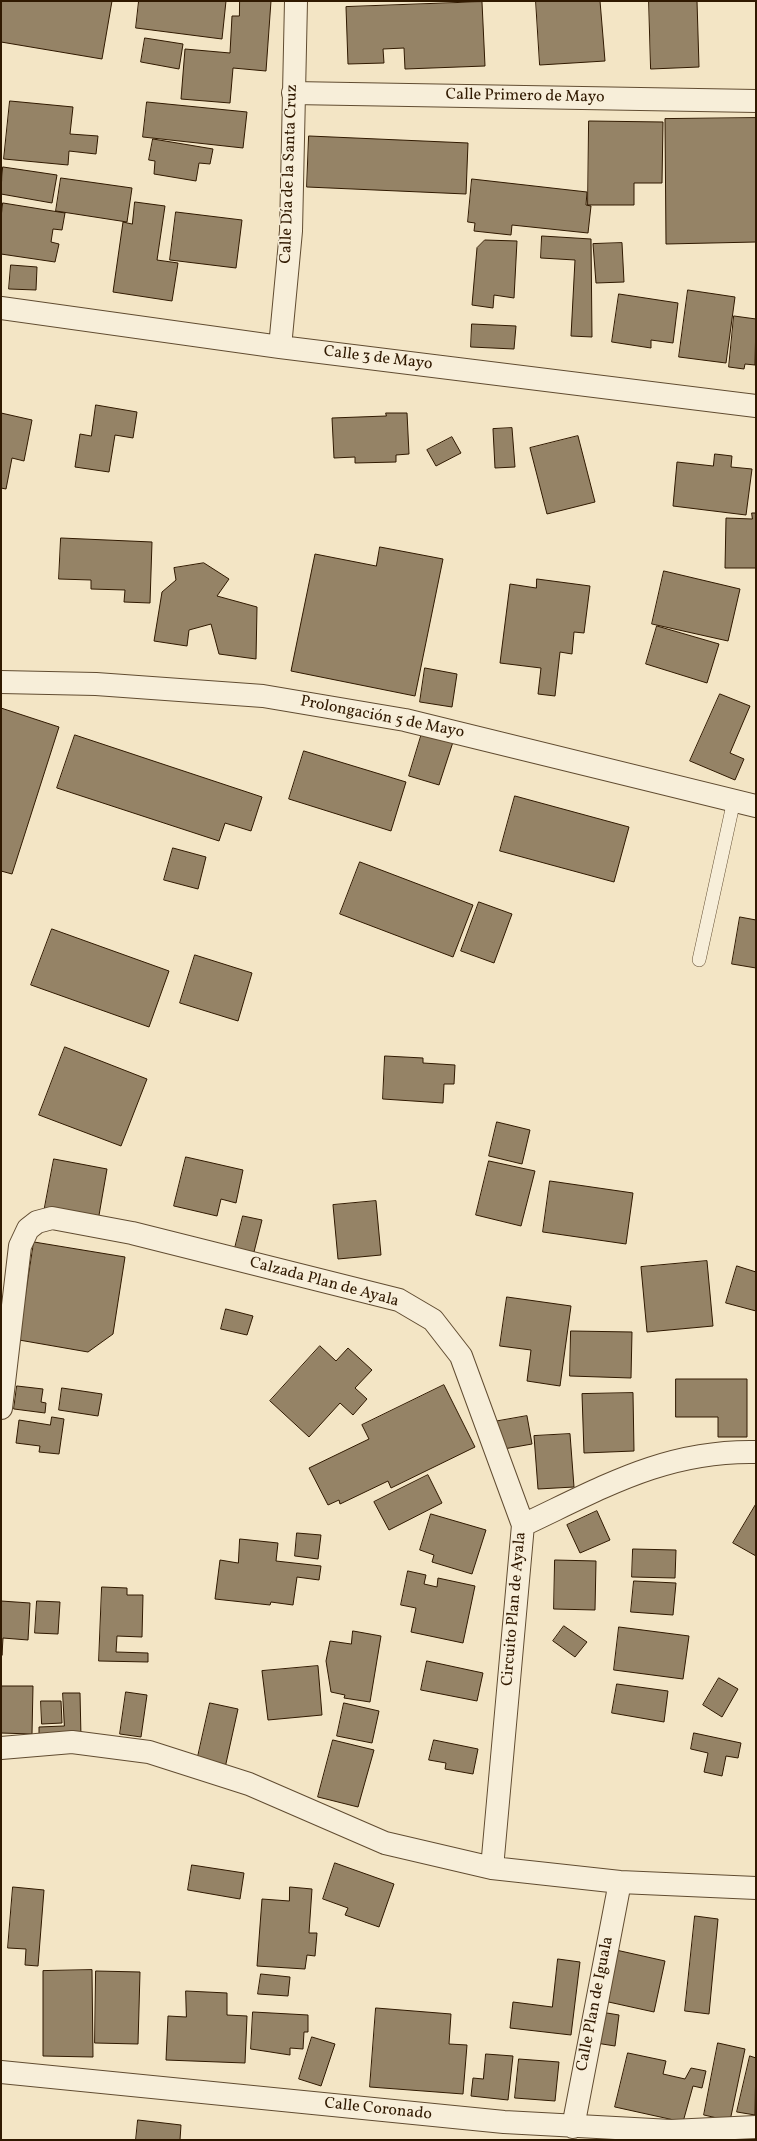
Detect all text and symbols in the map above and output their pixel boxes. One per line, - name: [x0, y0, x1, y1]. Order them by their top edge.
- street label: Calle Día de la Santa Cruz: [277, 84, 303, 264]
- street label: Calle Primero de Mayo: [445, 86, 605, 108]
- street label: Calle 3 de Mayo: [323, 343, 433, 375]
- street label: Prolongación 5 de Mayo: [298, 693, 466, 743]
- street label: Calzada Plan de Ayala: [247, 1254, 401, 1312]
- street label: Circuito Plan de Ayala: [499, 1531, 531, 1687]
- street label: Calle Plan de Iguala: [574, 1935, 618, 2073]
- street label: Calle Coronado: [323, 2095, 433, 2125]

